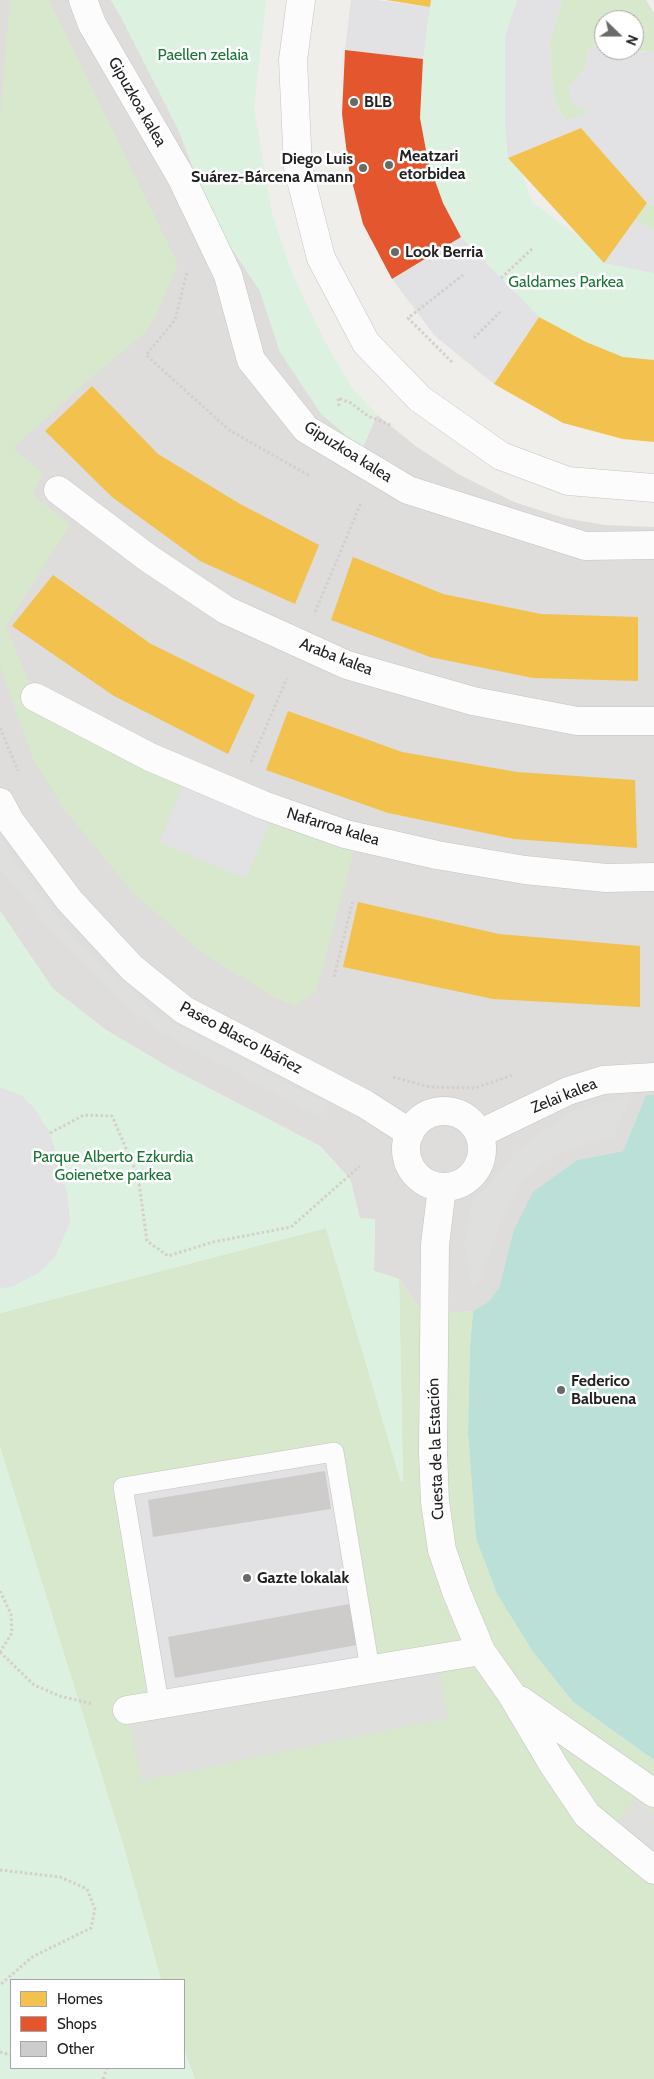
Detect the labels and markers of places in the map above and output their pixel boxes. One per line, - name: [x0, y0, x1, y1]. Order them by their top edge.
- place label: BLB: [364, 92, 392, 112]
- marker: BLB: [348, 96, 360, 108]
- place label: Meatzari etorbidea: [399, 146, 465, 184]
- place label: Diego Luis Suárez-Bárcena Amann: [191, 149, 353, 187]
- marker: Meatzari etorbidea: [383, 159, 395, 171]
- marker: Diego Luis Suárez-Bárcena Amann: [357, 162, 369, 174]
- place label: Look Berria: [405, 242, 483, 262]
- marker: Look Berria: [389, 246, 401, 258]
- place label: Federico Balbuena: [571, 1371, 636, 1409]
- marker: Federico Balbuena: [555, 1384, 567, 1396]
- place label: Gazte lokalak: [257, 1568, 349, 1588]
- marker: Gazte lokalak: [241, 1572, 253, 1584]

